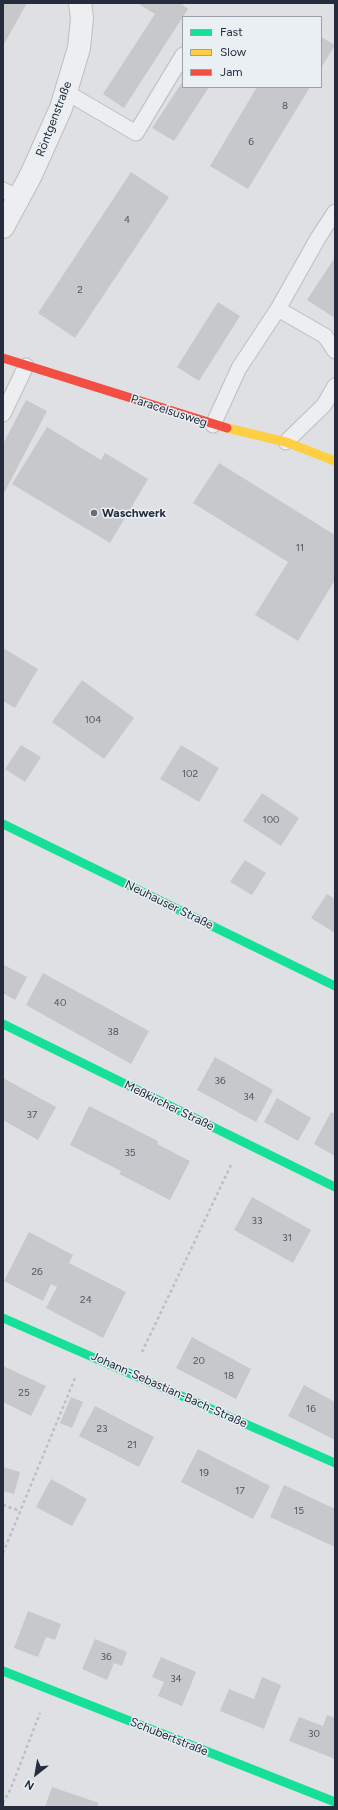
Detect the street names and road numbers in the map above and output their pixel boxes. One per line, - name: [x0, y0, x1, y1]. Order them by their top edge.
- street label: Röntgenstraße: [33, 79, 75, 159]
- street label: Paracelsusweg: [129, 392, 209, 430]
- street label: Neuhauser Straße: [122, 877, 216, 933]
- street label: Meßkircher Straße: [122, 1078, 216, 1134]
- street label: Johann-Sebastian-Bach-Straße: [89, 1349, 249, 1431]
- street label: Schubertstraße: [128, 1715, 210, 1759]

